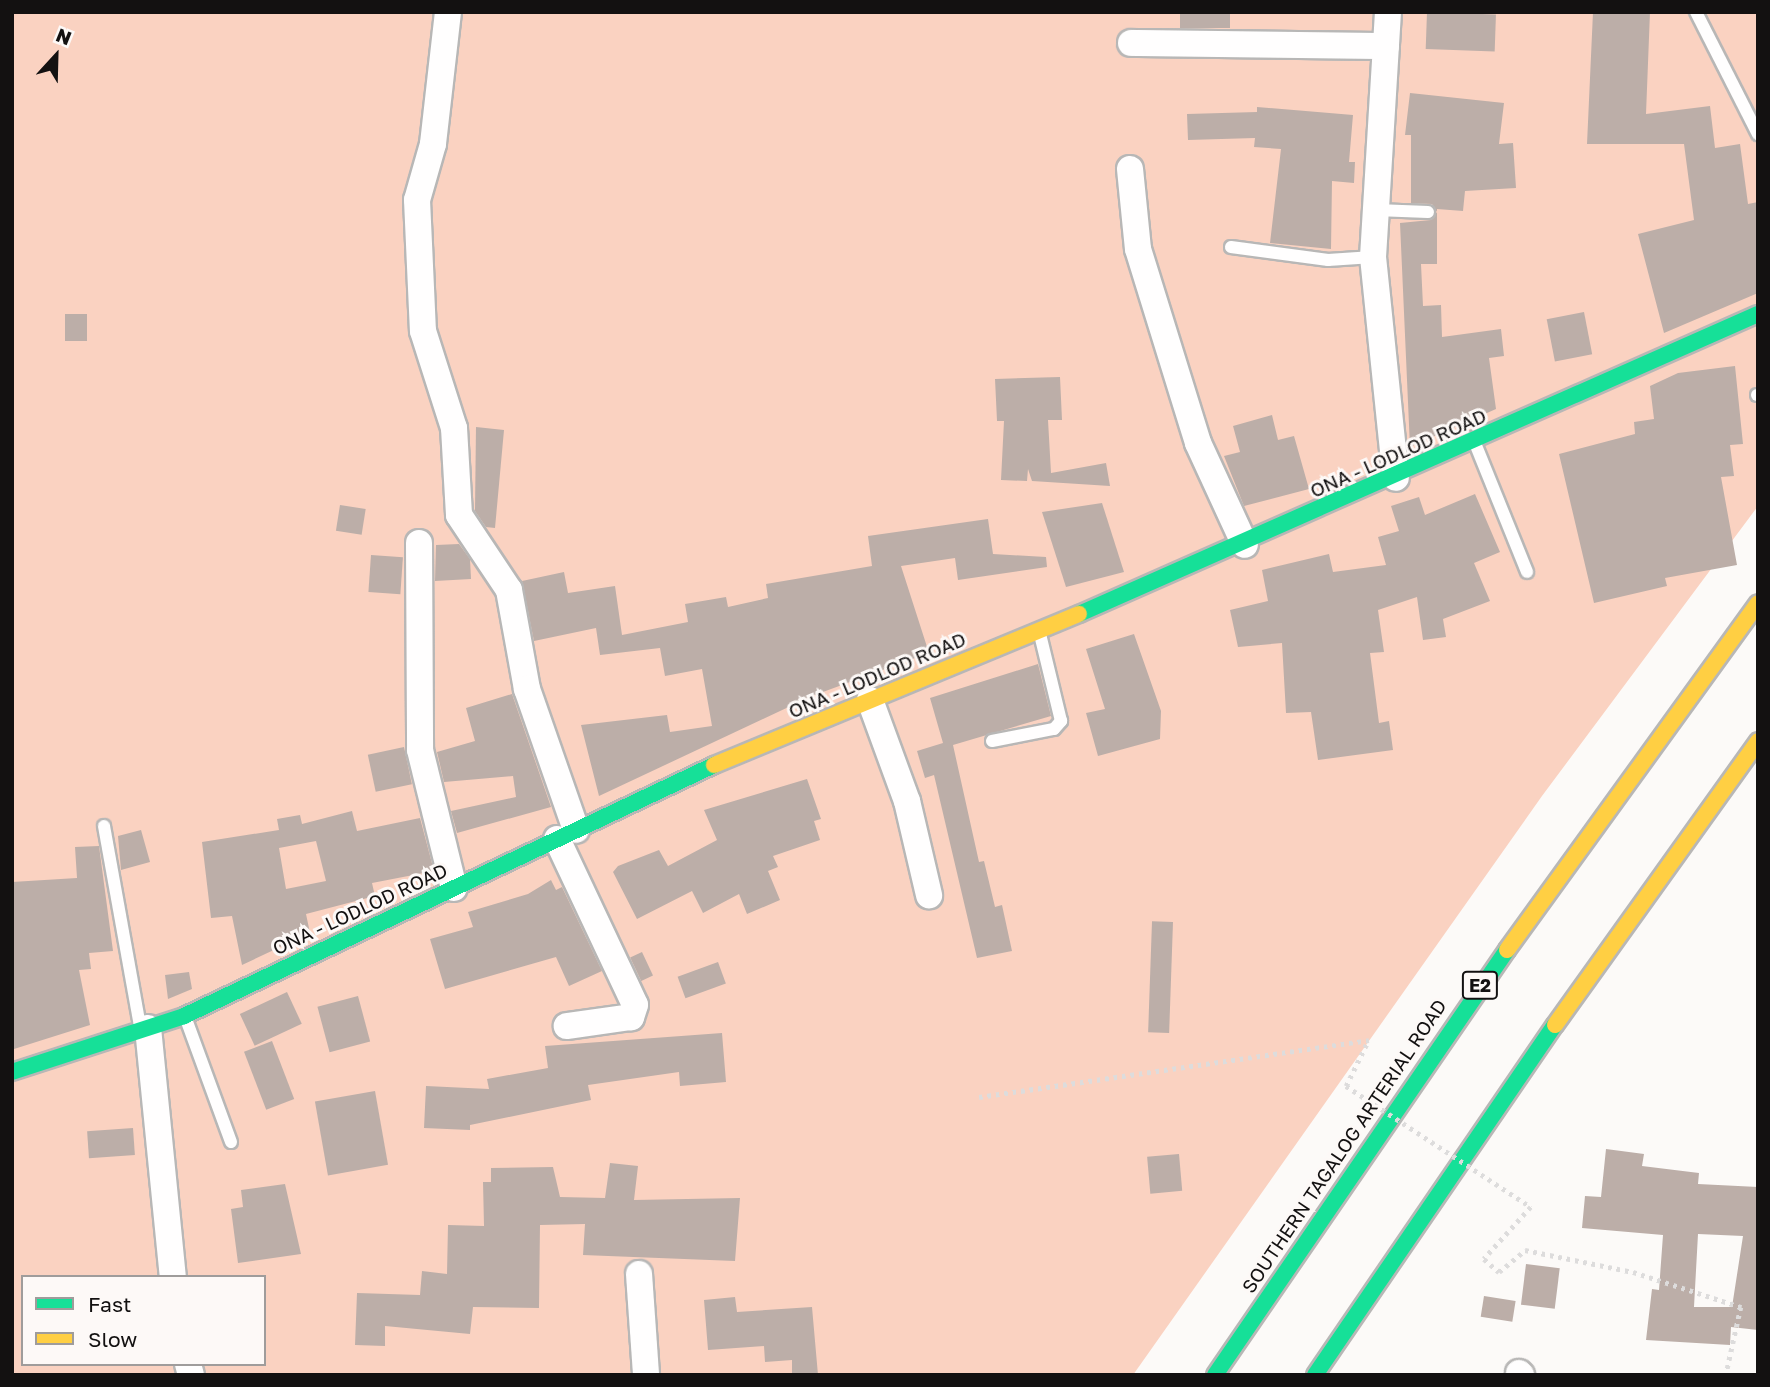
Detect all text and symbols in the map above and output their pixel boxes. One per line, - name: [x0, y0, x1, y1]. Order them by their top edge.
- north arrow: [21, 21, 91, 91]
- text: N: [53, 23, 75, 49]
- street label: ONA - LODLOD ROAD: [1306, 404, 1490, 502]
- street label: ONA - LODLOD ROAD: [785, 627, 969, 723]
- street label: ONA - LODLOD ROAD: [269, 858, 451, 960]
- road number: E2: [1461, 970, 1499, 1000]
- street label: SOUTHERN TAGALOG ARTERIAL ROAD: [1237, 995, 1451, 1297]
- legend: [21, 1275, 266, 1366]
- text: Fast: [88, 1291, 131, 1317]
- text: Slow: [88, 1326, 137, 1352]

